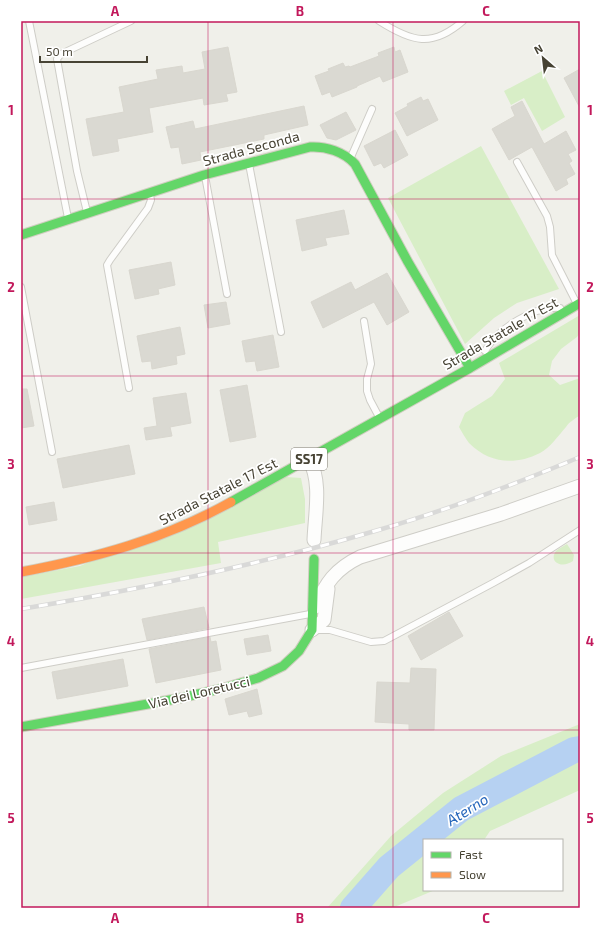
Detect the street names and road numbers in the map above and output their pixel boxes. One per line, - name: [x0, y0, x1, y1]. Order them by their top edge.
- street label: Strada Seconda: [201, 127, 301, 169]
- street label: Strada Statale 17 Est: [439, 293, 561, 373]
- road number: SS17: [291, 448, 327, 470]
- street label: Strada Statale 17 Est: [156, 454, 280, 528]
- street label: Via dei Loretucci: [147, 672, 251, 712]

